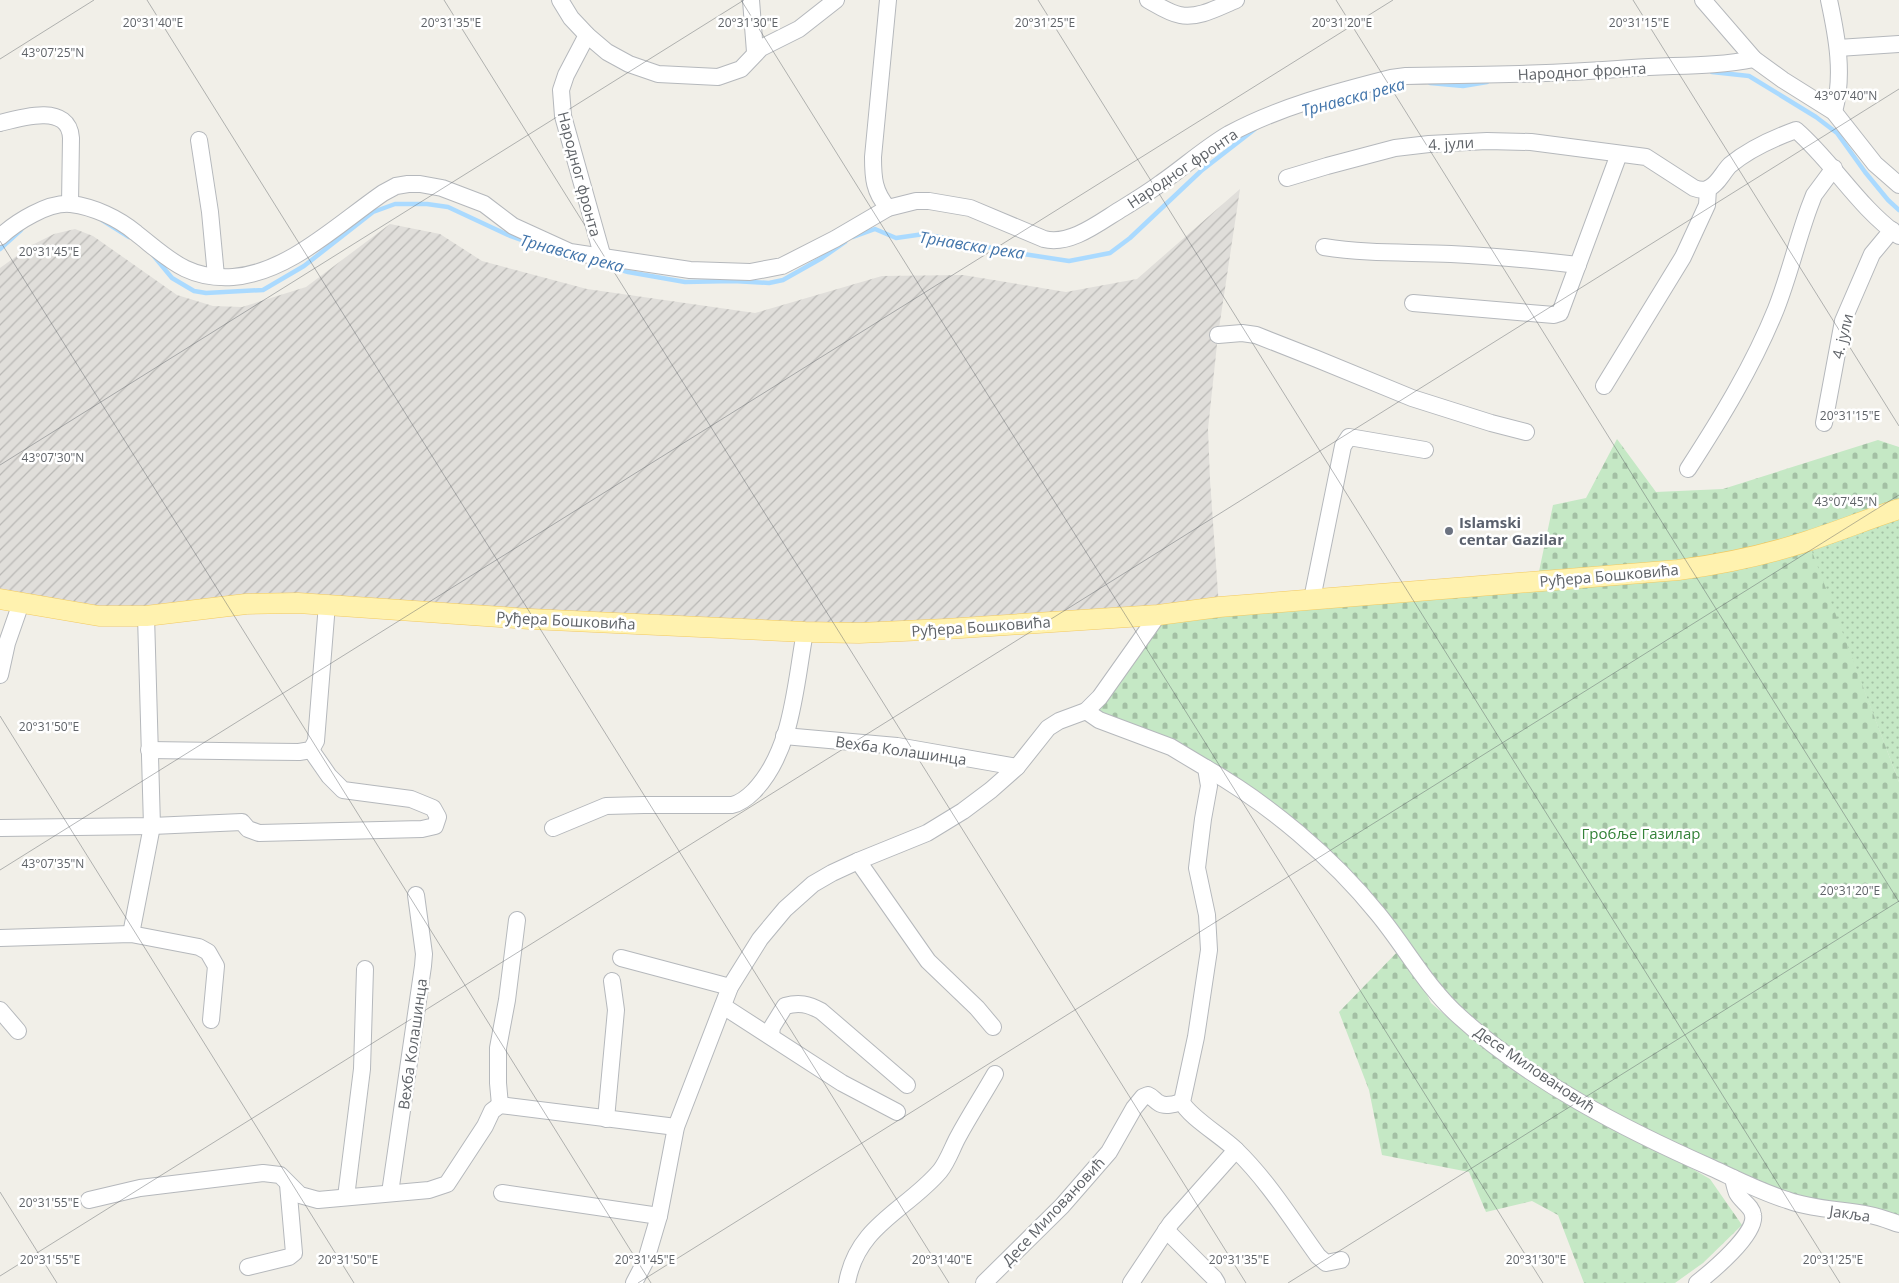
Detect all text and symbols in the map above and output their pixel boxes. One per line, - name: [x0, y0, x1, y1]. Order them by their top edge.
- text: 20°31'40"E: [123, 14, 183, 31]
- text: 20°31'35"E: [421, 14, 481, 31]
- text: 20°31'30"E: [718, 14, 778, 31]
- text: 20°31'25"E: [1015, 14, 1075, 31]
- text: 20°31'20"E: [1312, 14, 1372, 31]
- text: 20°31'15"E: [1609, 14, 1669, 31]
- text: 43°07'25"N: [22, 44, 84, 61]
- street label: Народног фронта: [1517, 58, 1647, 84]
- water label: Трнавска река: [1299, 73, 1407, 121]
- text: 43°07'40"N: [1815, 87, 1877, 104]
- street label: Народног фронта: [554, 109, 606, 239]
- street label: Народног фронта: [1123, 124, 1241, 212]
- street label: 4. јули: [1428, 132, 1474, 154]
- water label: Трнавска река: [918, 226, 1026, 264]
- water label: Трнавска река: [518, 229, 626, 277]
- text: 20°31'45"E: [19, 243, 79, 260]
- street label: 4. јули: [1827, 311, 1857, 361]
- text: 20°31'15"E: [1820, 407, 1880, 424]
- text: 43°07'30"N: [22, 449, 84, 466]
- text: 43°07'45"N: [1815, 493, 1877, 510]
- place label: Islamski centar Gazilar: [1459, 512, 1564, 549]
- marker: Islamski centar Gazilar: [1443, 525, 1455, 537]
- street label: Руђера Бошковића: [1539, 559, 1679, 591]
- street label: Руђера Бошковића: [496, 606, 636, 634]
- street label: Руђера Бошковића: [911, 611, 1051, 641]
- text: 20°31'50"E: [19, 718, 79, 735]
- street label: Вехба Колашинца: [834, 731, 968, 769]
- park label: Гробље Газилар: [1582, 823, 1700, 843]
- text: 43°07'35"N: [22, 855, 84, 872]
- text: 20°31'20"E: [1820, 882, 1880, 899]
- street label: Вехба Колашинца: [393, 977, 431, 1111]
- street label: Десе Миловановић: [1471, 1021, 1599, 1117]
- street label: Десе Миловановић: [997, 1152, 1109, 1270]
- text: 20°31'55"E: [19, 1194, 79, 1211]
- street label: Јакља: [1826, 1200, 1872, 1226]
- text: 20°31'55"E: [20, 1251, 80, 1268]
- text: 20°31'50"E: [318, 1251, 378, 1268]
- text: 20°31'45"E: [615, 1251, 675, 1268]
- text: 20°31'40"E: [912, 1251, 972, 1268]
- text: 20°31'35"E: [1209, 1251, 1269, 1268]
- text: 20°31'30"E: [1506, 1251, 1566, 1268]
- text: 20°31'25"E: [1803, 1251, 1863, 1268]

